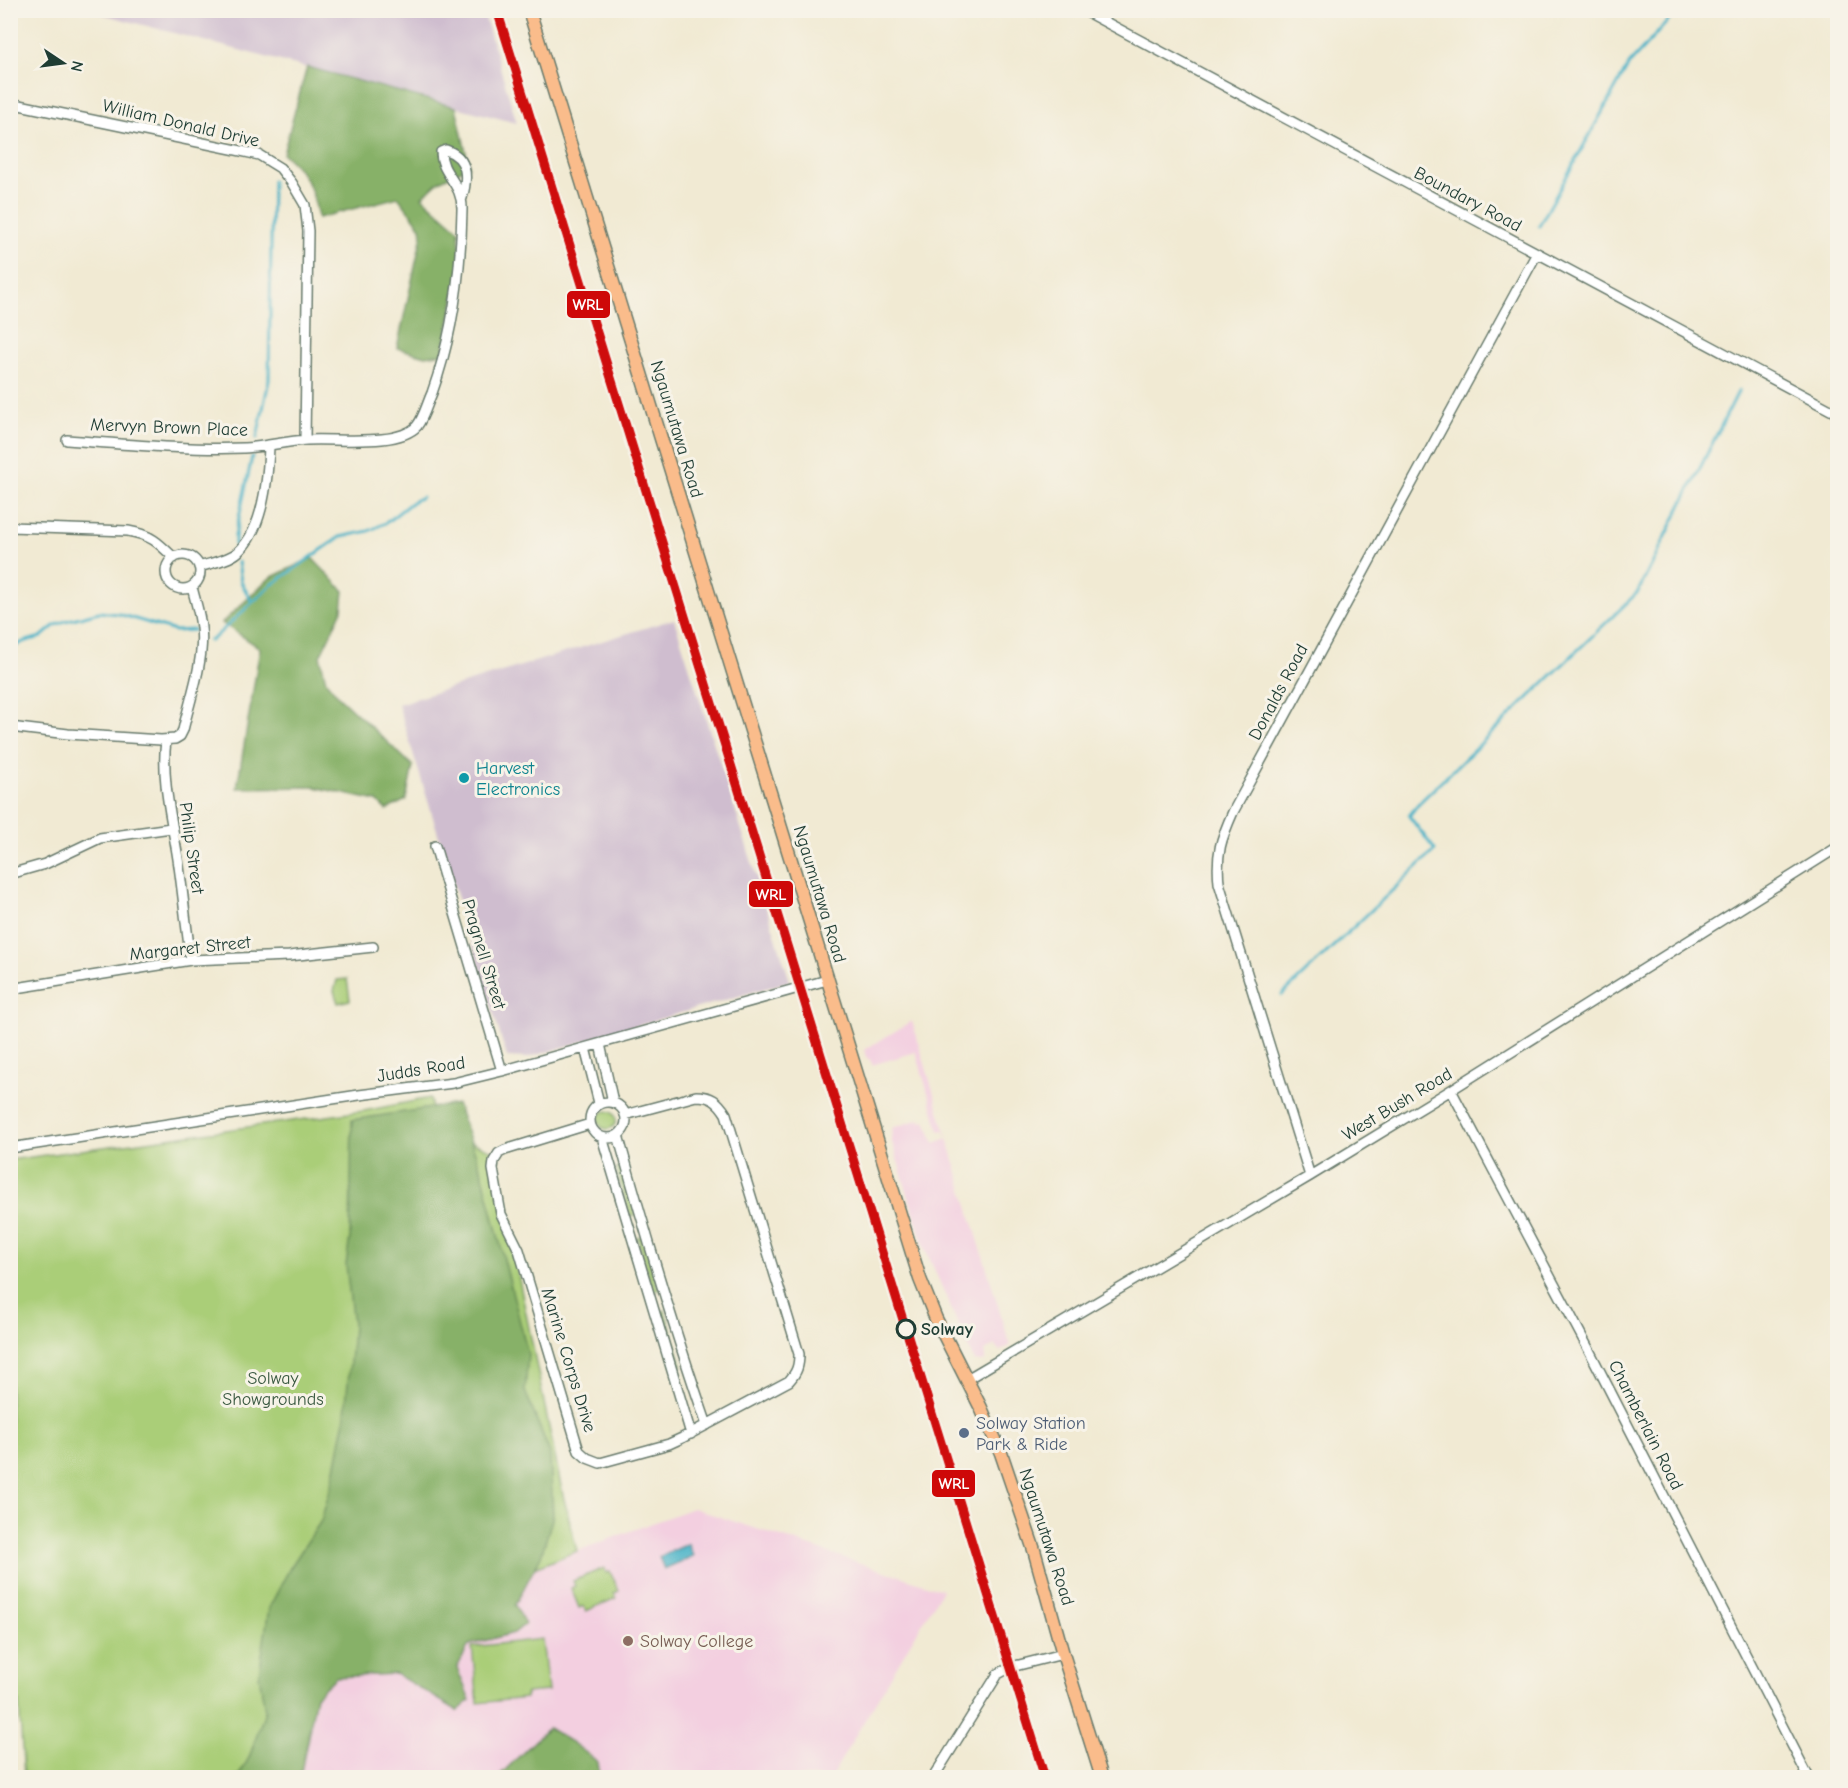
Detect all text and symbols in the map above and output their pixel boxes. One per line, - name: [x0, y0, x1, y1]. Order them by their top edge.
- north arrow: [33, 33, 93, 93]
- text: N: [67, 59, 87, 73]
- street label: William Donald Drive: [100, 95, 261, 152]
- street label: Boundary Road: [1410, 162, 1525, 237]
- line badge: WRL: [566, 290, 611, 319]
- text: WRL: [572, 296, 604, 314]
- street label: Ngaumutawa Road: [646, 358, 707, 500]
- street label: Mervyn Brown Place: [90, 414, 248, 441]
- street label: Donalds Road: [1244, 641, 1313, 744]
- place label: Harvest Electronics: [476, 758, 560, 800]
- marker: Harvest Electronics: [457, 771, 471, 785]
- street label: Philip Street: [175, 801, 208, 896]
- street label: Ngaumutawa Road: [789, 823, 850, 965]
- line badge: WRL: [748, 880, 794, 908]
- text: WRL: [755, 886, 787, 904]
- street label: Pragnell Street: [457, 897, 510, 1012]
- street label: Margaret Street: [128, 932, 253, 965]
- street label: Judds Road: [376, 1052, 467, 1087]
- street label: West Bush Road: [1339, 1063, 1456, 1145]
- street label: Marine Corps Drive: [537, 1285, 600, 1435]
- marker: Solway: [896, 1319, 916, 1339]
- place label: Solway: [921, 1319, 974, 1340]
- street label: Chamberlain Road: [1604, 1357, 1687, 1494]
- park label: Solway Showgrounds: [222, 1368, 324, 1410]
- place label: Solway Station Park & Ride: [976, 1413, 1086, 1455]
- marker: Solway Station Park & Ride: [957, 1426, 971, 1440]
- street label: Ngaumutawa Road: [1015, 1466, 1079, 1608]
- line badge: WRL: [931, 1469, 976, 1498]
- text: WRL: [938, 1475, 970, 1493]
- place label: Solway College: [640, 1631, 753, 1652]
- marker: Solway College: [621, 1634, 635, 1648]

